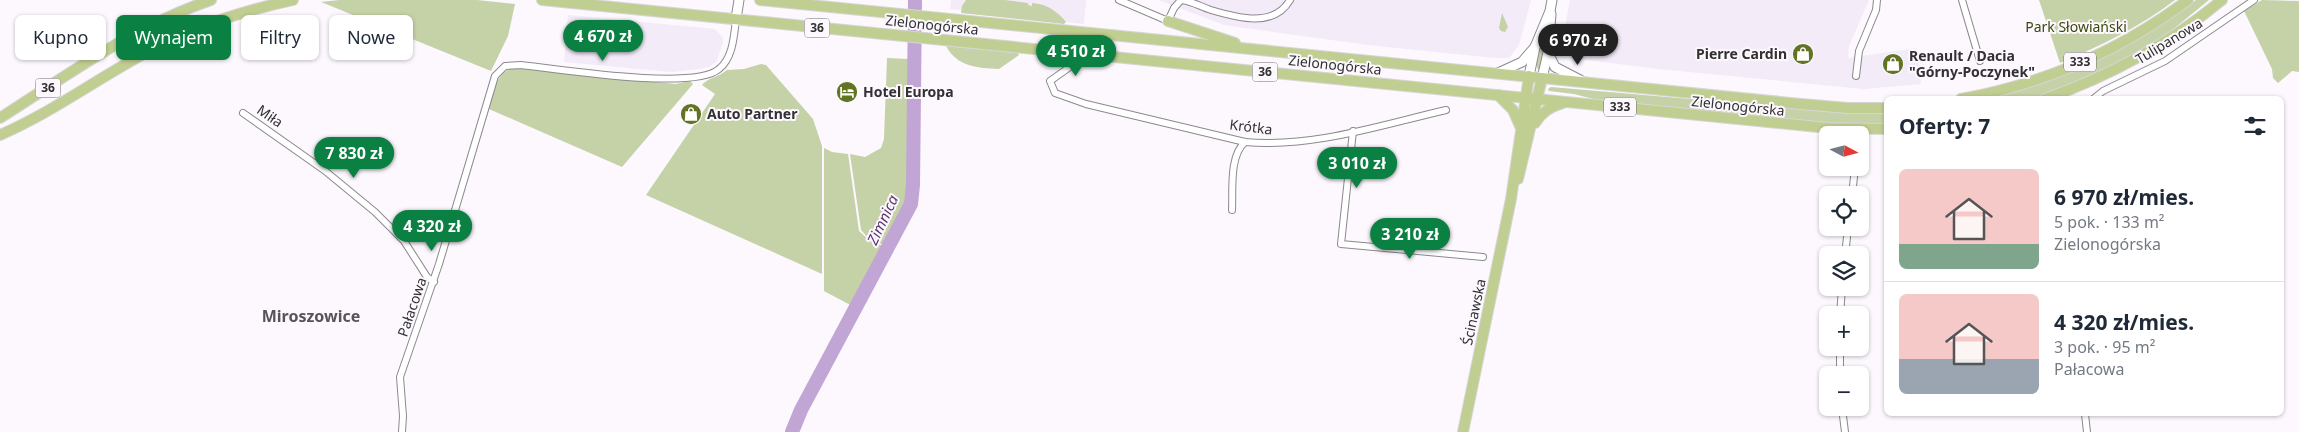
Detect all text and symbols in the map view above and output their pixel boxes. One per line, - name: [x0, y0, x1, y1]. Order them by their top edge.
- street label: Zielonogórska: [885, 10, 980, 39]
- street label: Tulipanowa: [2132, 13, 2206, 68]
- chip: Kupno: [15, 15, 106, 60]
- chip: Wynajem: [116, 15, 231, 60]
- chip: Filtry: [241, 15, 319, 60]
- chip: Nowe: [329, 15, 413, 60]
- park label: Park Słowiański: [2025, 17, 2127, 36]
- road number: 36: [804, 18, 830, 38]
- pin: 4 670 zł: [551, 20, 655, 62]
- pin: 6 970 zł: [1526, 23, 1630, 66]
- text: 4 670 zł: [574, 25, 632, 47]
- text: 6 970 zł: [1549, 29, 1607, 51]
- pin: 4 510 zł: [1024, 34, 1128, 77]
- text: 4 510 zł: [1047, 40, 1105, 62]
- shop icon: Pierre Cardin: [1791, 42, 1815, 66]
- place label: Pierre Cardin: [1696, 44, 1787, 63]
- place label: Renault / Dacia "Górny-Poczynek": [1909, 46, 2035, 81]
- street label: Zielonogórska: [1288, 50, 1383, 79]
- shop icon: Renault / Dacia "Górny-Poczynek": [1881, 52, 1905, 76]
- road number: 333: [2064, 52, 2096, 72]
- road number: 36: [1252, 62, 1278, 82]
- road number: 36: [36, 78, 60, 98]
- hotel icon: Hotel Europa: [835, 80, 859, 104]
- place label: Hotel Europa: [863, 82, 954, 101]
- street label: Zielonogórska: [1691, 91, 1786, 120]
- road number: 333: [1604, 98, 1636, 116]
- street label: Miła: [253, 100, 287, 131]
- shop icon: Auto Partner: [679, 102, 703, 126]
- place label: Auto Partner: [707, 104, 798, 123]
- text: Oferty: 7: [1899, 112, 1990, 140]
- icon: filters: [2241, 112, 2269, 140]
- street label: Krótka: [1229, 114, 1274, 139]
- north arrow: [1819, 126, 1869, 176]
- map controls: [1819, 126, 1869, 416]
- pin: 7 830 zł: [302, 136, 406, 179]
- text: 7 830 zł: [325, 142, 383, 164]
- pin: 3 010 zł: [1305, 146, 1409, 189]
- text: 3 010 zł: [1328, 152, 1386, 174]
- text: 6 970 zł/mies.: [2054, 183, 2194, 211]
- button: locate: [1819, 186, 1869, 236]
- icon: home: [1939, 189, 1999, 249]
- water label: Zimnica: [861, 191, 903, 249]
- pin: 4 320 zł: [380, 210, 484, 252]
- text: 5 pok. · 133 m²: [2054, 211, 2164, 233]
- text: 4 320 zł: [403, 215, 461, 237]
- pin: 3 210 zł: [1358, 218, 1462, 260]
- text: 3 210 zł: [1381, 223, 1439, 245]
- text: Zielonogórska: [2054, 233, 2161, 255]
- button: layers: [1819, 246, 1869, 296]
- street label: Pałacowa: [393, 275, 431, 339]
- street label: Ścinawska: [1457, 277, 1490, 347]
- district label: Miroszowice: [262, 305, 360, 327]
- button: +: [1819, 306, 1869, 356]
- text: 4 320 zł/mies.: [2054, 308, 2194, 336]
- icon: home: [1939, 314, 1999, 374]
- text: 3 pok. · 95 m²: [2054, 336, 2155, 358]
- text: Pałacowa: [2054, 358, 2124, 380]
- button: −: [1819, 366, 1869, 416]

